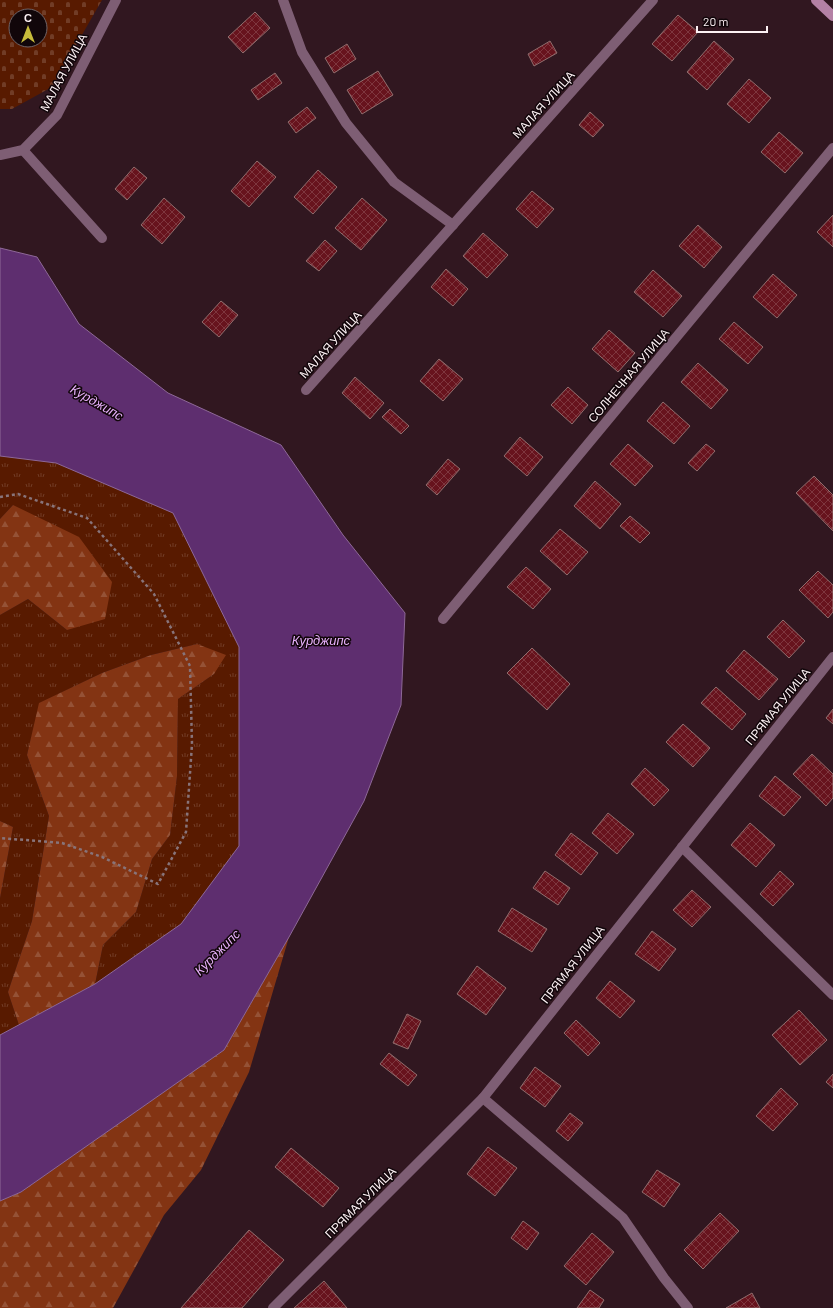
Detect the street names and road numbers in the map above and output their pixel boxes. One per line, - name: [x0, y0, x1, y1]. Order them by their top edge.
- street label: МАЛАЯ УЛИЦА: [37, 31, 90, 114]
- street label: МАЛАЯ УЛИЦА: [509, 67, 578, 141]
- street label: МАЛАЯ УЛИЦА: [296, 307, 365, 381]
- street label: СОЛНЕЧНАЯ УЛИЦА: [585, 325, 672, 426]
- street label: ПРЯМАЯ УЛИЦА: [742, 665, 813, 748]
- street label: ПРЯМАЯ УЛИЦА: [537, 922, 607, 1006]
- street label: ПРЯМАЯ УЛИЦА: [322, 1164, 399, 1241]

